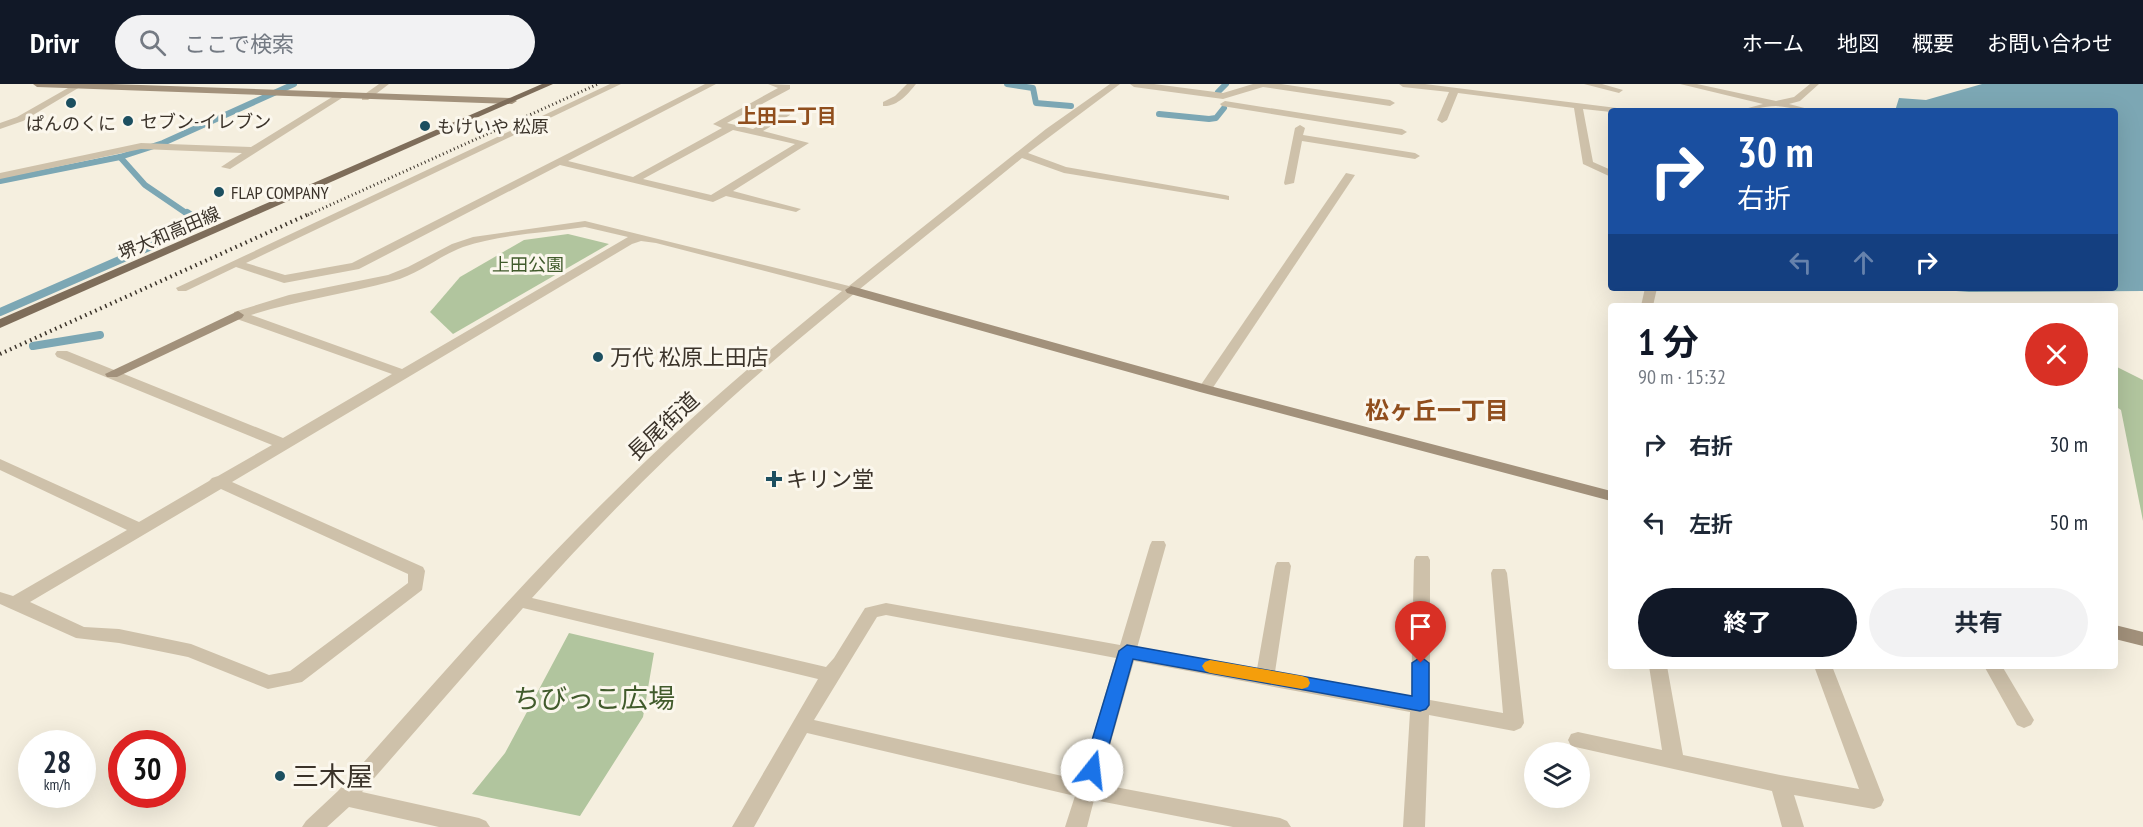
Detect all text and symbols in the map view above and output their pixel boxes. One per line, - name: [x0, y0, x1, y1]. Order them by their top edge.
- search box: [115, 15, 535, 69]
- text: Drivr: [30, 24, 79, 61]
- icon: search: [136, 26, 169, 59]
- text: ここで検索: [184, 30, 294, 58]
- text: ホーム: [1742, 30, 1804, 57]
- text: 地図: [1837, 30, 1879, 57]
- text: 概要: [1912, 30, 1954, 57]
- text: お問い合わせ: [1987, 30, 2113, 57]
- marker: ぱんのくに: [64, 96, 78, 110]
- district label: 上田二丁目: [737, 103, 837, 129]
- place label: セブン-イレブン: [140, 110, 271, 133]
- place label: ぱんのくに: [26, 112, 116, 135]
- marker: セブン-イレブン: [121, 114, 135, 128]
- place label: もけいや 松原: [437, 115, 549, 138]
- marker: もけいや 松原: [418, 119, 432, 133]
- text: 30 m: [1737, 124, 1814, 179]
- icon: right: [1638, 132, 1716, 210]
- place label: FLAP COMPANY: [231, 181, 329, 204]
- text: 右折: [1737, 181, 1791, 215]
- marker: FLAP COMPANY: [212, 185, 226, 199]
- street label: 堺大和高田線: [115, 201, 223, 265]
- icon: left: [1784, 246, 1817, 279]
- icon: ahead: [1847, 246, 1880, 279]
- icon: right: [1910, 246, 1943, 279]
- park label: 上田公園: [492, 253, 564, 276]
- text: 1 分: [1638, 318, 1699, 365]
- button: close: [2025, 323, 2088, 386]
- place label: 万代 松原上田店: [610, 343, 769, 371]
- marker: 万代 松原上田店: [591, 350, 605, 364]
- text: 90 m · 15:32: [1638, 364, 1726, 390]
- street label: 長尾街道: [621, 386, 705, 466]
- district label: 松ヶ丘一丁目: [1365, 395, 1509, 426]
- icon: right: [1638, 428, 1671, 461]
- text: 30 m: [2049, 430, 2088, 458]
- text: 右折: [1689, 432, 1733, 460]
- place label: キリン堂: [786, 465, 874, 493]
- marker: キリン堂: [767, 472, 781, 486]
- icon: left: [1638, 506, 1671, 539]
- text: 50 m: [2049, 508, 2088, 536]
- text: 左折: [1689, 510, 1733, 538]
- button: 終了: [1638, 588, 1857, 657]
- button: 共有: [1869, 588, 2088, 657]
- pin: [1395, 601, 1446, 663]
- icon: arrive: [1404, 610, 1437, 643]
- park label: ちびっこ広場: [513, 681, 675, 715]
- speed limit sign: 30: [108, 730, 186, 808]
- position arrow: [1060, 738, 1124, 802]
- text: 28: [43, 742, 71, 781]
- map controls: [1524, 742, 1590, 808]
- button: layers: [1524, 742, 1590, 808]
- place label: 三木屋: [292, 759, 373, 793]
- marker: 三木屋: [273, 769, 287, 783]
- text: km/h: [44, 775, 70, 794]

